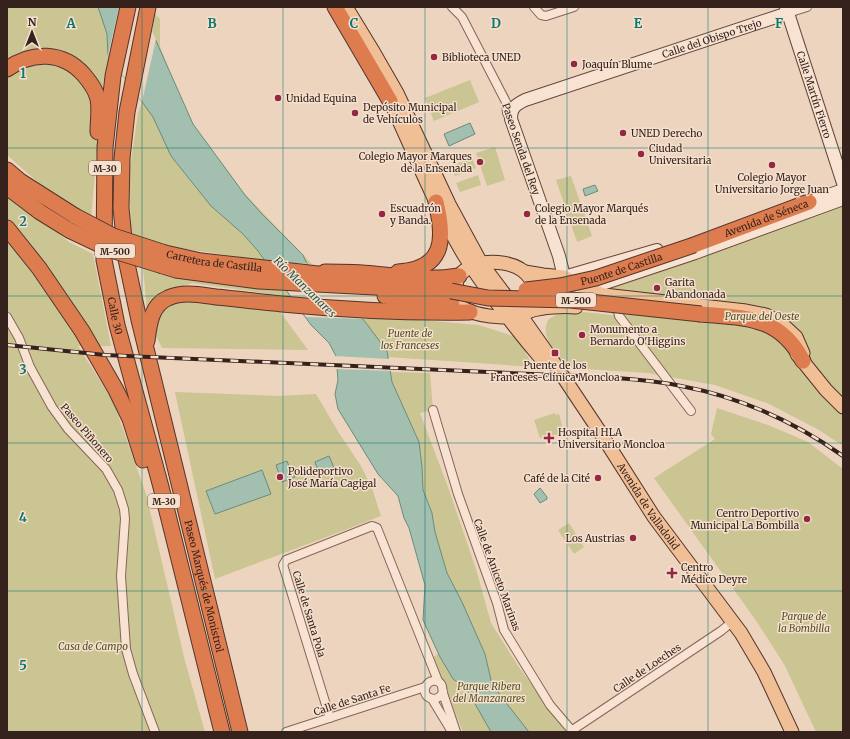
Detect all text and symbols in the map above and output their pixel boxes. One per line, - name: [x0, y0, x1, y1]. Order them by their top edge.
- north arrow: [12, 12, 52, 52]
- text: N: [28, 15, 37, 29]
- text: A: [65, 15, 76, 32]
- text: B: [207, 15, 217, 32]
- text: C: [350, 15, 359, 32]
- text: D: [491, 15, 501, 32]
- text: E: [634, 15, 643, 32]
- text: F: [775, 15, 783, 32]
- street label: Calle del Obispo Trejo: [660, 16, 763, 61]
- street label: Calle Martín Fierro: [794, 49, 835, 140]
- place label: Biblioteca UNED: [442, 51, 521, 64]
- marker: Biblioteca UNED: [429, 52, 439, 62]
- place label: Joaquín Blume: [581, 58, 652, 71]
- marker: Joaquín Blume: [569, 59, 579, 69]
- text: 1: [20, 65, 26, 82]
- place label: Unidad Equina: [286, 92, 357, 105]
- marker: Unidad Equina: [273, 93, 283, 103]
- place label: Depósito Municipal de Vehículos: [363, 101, 457, 126]
- street label: Paseo Senda del Rey: [499, 101, 543, 197]
- marker: Depósito Municipal de Vehículos: [350, 108, 360, 118]
- place label: UNED Derecho: [631, 127, 703, 140]
- marker: UNED Derecho: [618, 128, 628, 138]
- place label: Ciudad Universitaria: [649, 142, 712, 167]
- marker: Ciudad Universitaria: [636, 149, 646, 159]
- place label: Colegio Mayor Marques de la Ensenada: [359, 150, 473, 175]
- marker: Colegio Mayor Marques de la Ensenada: [475, 157, 485, 167]
- marker: Colegio Mayor Universitario Jorge Juan: [767, 160, 777, 170]
- road number: M-30: [89, 161, 121, 175]
- place label: Colegio Mayor Universitario Jorge Juan: [715, 171, 829, 196]
- street label: Avenida de Séneca: [721, 196, 810, 240]
- place label: Escuadrón y Banda.: [390, 202, 441, 227]
- place label: Colegio Mayor Marqués de la Ensenada: [535, 202, 648, 227]
- marker: Escuadrón y Banda.: [377, 209, 387, 219]
- marker: Colegio Mayor Marqués de la Ensenada: [522, 209, 532, 219]
- text: 2: [19, 213, 27, 230]
- road number: M-500: [95, 244, 135, 258]
- street label: Carretera de Castilla: [165, 247, 263, 274]
- street label: Puente de Castilla: [579, 249, 665, 288]
- water label: Río Manzanares: [271, 254, 339, 321]
- place label: Garita Abandonada: [664, 276, 726, 301]
- marker: Garita Abandonada: [652, 283, 662, 293]
- road number: M-500: [556, 293, 596, 307]
- street label: Calle 30: [105, 296, 126, 336]
- park label: Parque del Oeste: [725, 310, 799, 323]
- place label: Monumento a Bernardo O'Higgins: [590, 323, 685, 348]
- park label: Puente de los Franceses: [381, 327, 439, 352]
- marker: Monumento a Bernardo O'Higgins: [577, 330, 587, 340]
- marker: Puente de los Franceses-Clínica Moncloa: [550, 348, 560, 358]
- place label: Puente de los Franceses-Clínica Moncloa: [490, 359, 620, 384]
- text: 3: [19, 361, 27, 378]
- street label: Paseo Piñonero: [58, 401, 116, 465]
- place label: Hospital HLA Universitario Moncloa: [558, 426, 666, 451]
- marker: Hospital HLA Universitario Moncloa: [543, 432, 555, 444]
- street label: Avenida de Valladolid: [614, 459, 683, 552]
- place label: Polideportivo José María Cagigal: [287, 465, 376, 490]
- marker: Polideportivo José María Cagigal: [275, 472, 285, 482]
- place label: Café de la Cité: [524, 472, 590, 485]
- marker: Café de la Cité: [593, 473, 603, 483]
- road number: M-30: [148, 494, 180, 508]
- place label: Centro Deportivo Municipal La Bombilla: [690, 507, 800, 532]
- text: 4: [19, 509, 28, 526]
- marker: Centro Deportivo Municipal La Bombilla: [802, 514, 812, 524]
- street label: Calle de Aniceto Marinas: [471, 517, 523, 633]
- street label: Paseo Marqués de Monistrol: [182, 519, 227, 654]
- place label: Los Austrias: [566, 532, 625, 545]
- marker: Los Austrias: [628, 533, 638, 543]
- place label: Centro Médico Deyre: [681, 561, 747, 586]
- marker: Centro Médico Deyre: [666, 567, 678, 579]
- street label: Calle de Santa Pola: [290, 569, 329, 659]
- park label: Parque de la Bombilla: [778, 610, 830, 635]
- park label: Casa de Campo: [58, 640, 128, 653]
- street label: Calle de Loeches: [611, 640, 683, 695]
- text: 5: [19, 657, 27, 674]
- park label: Parque Ribera del Manzanares: [453, 680, 525, 705]
- street label: Calle de Santa Fe: [312, 681, 392, 719]

